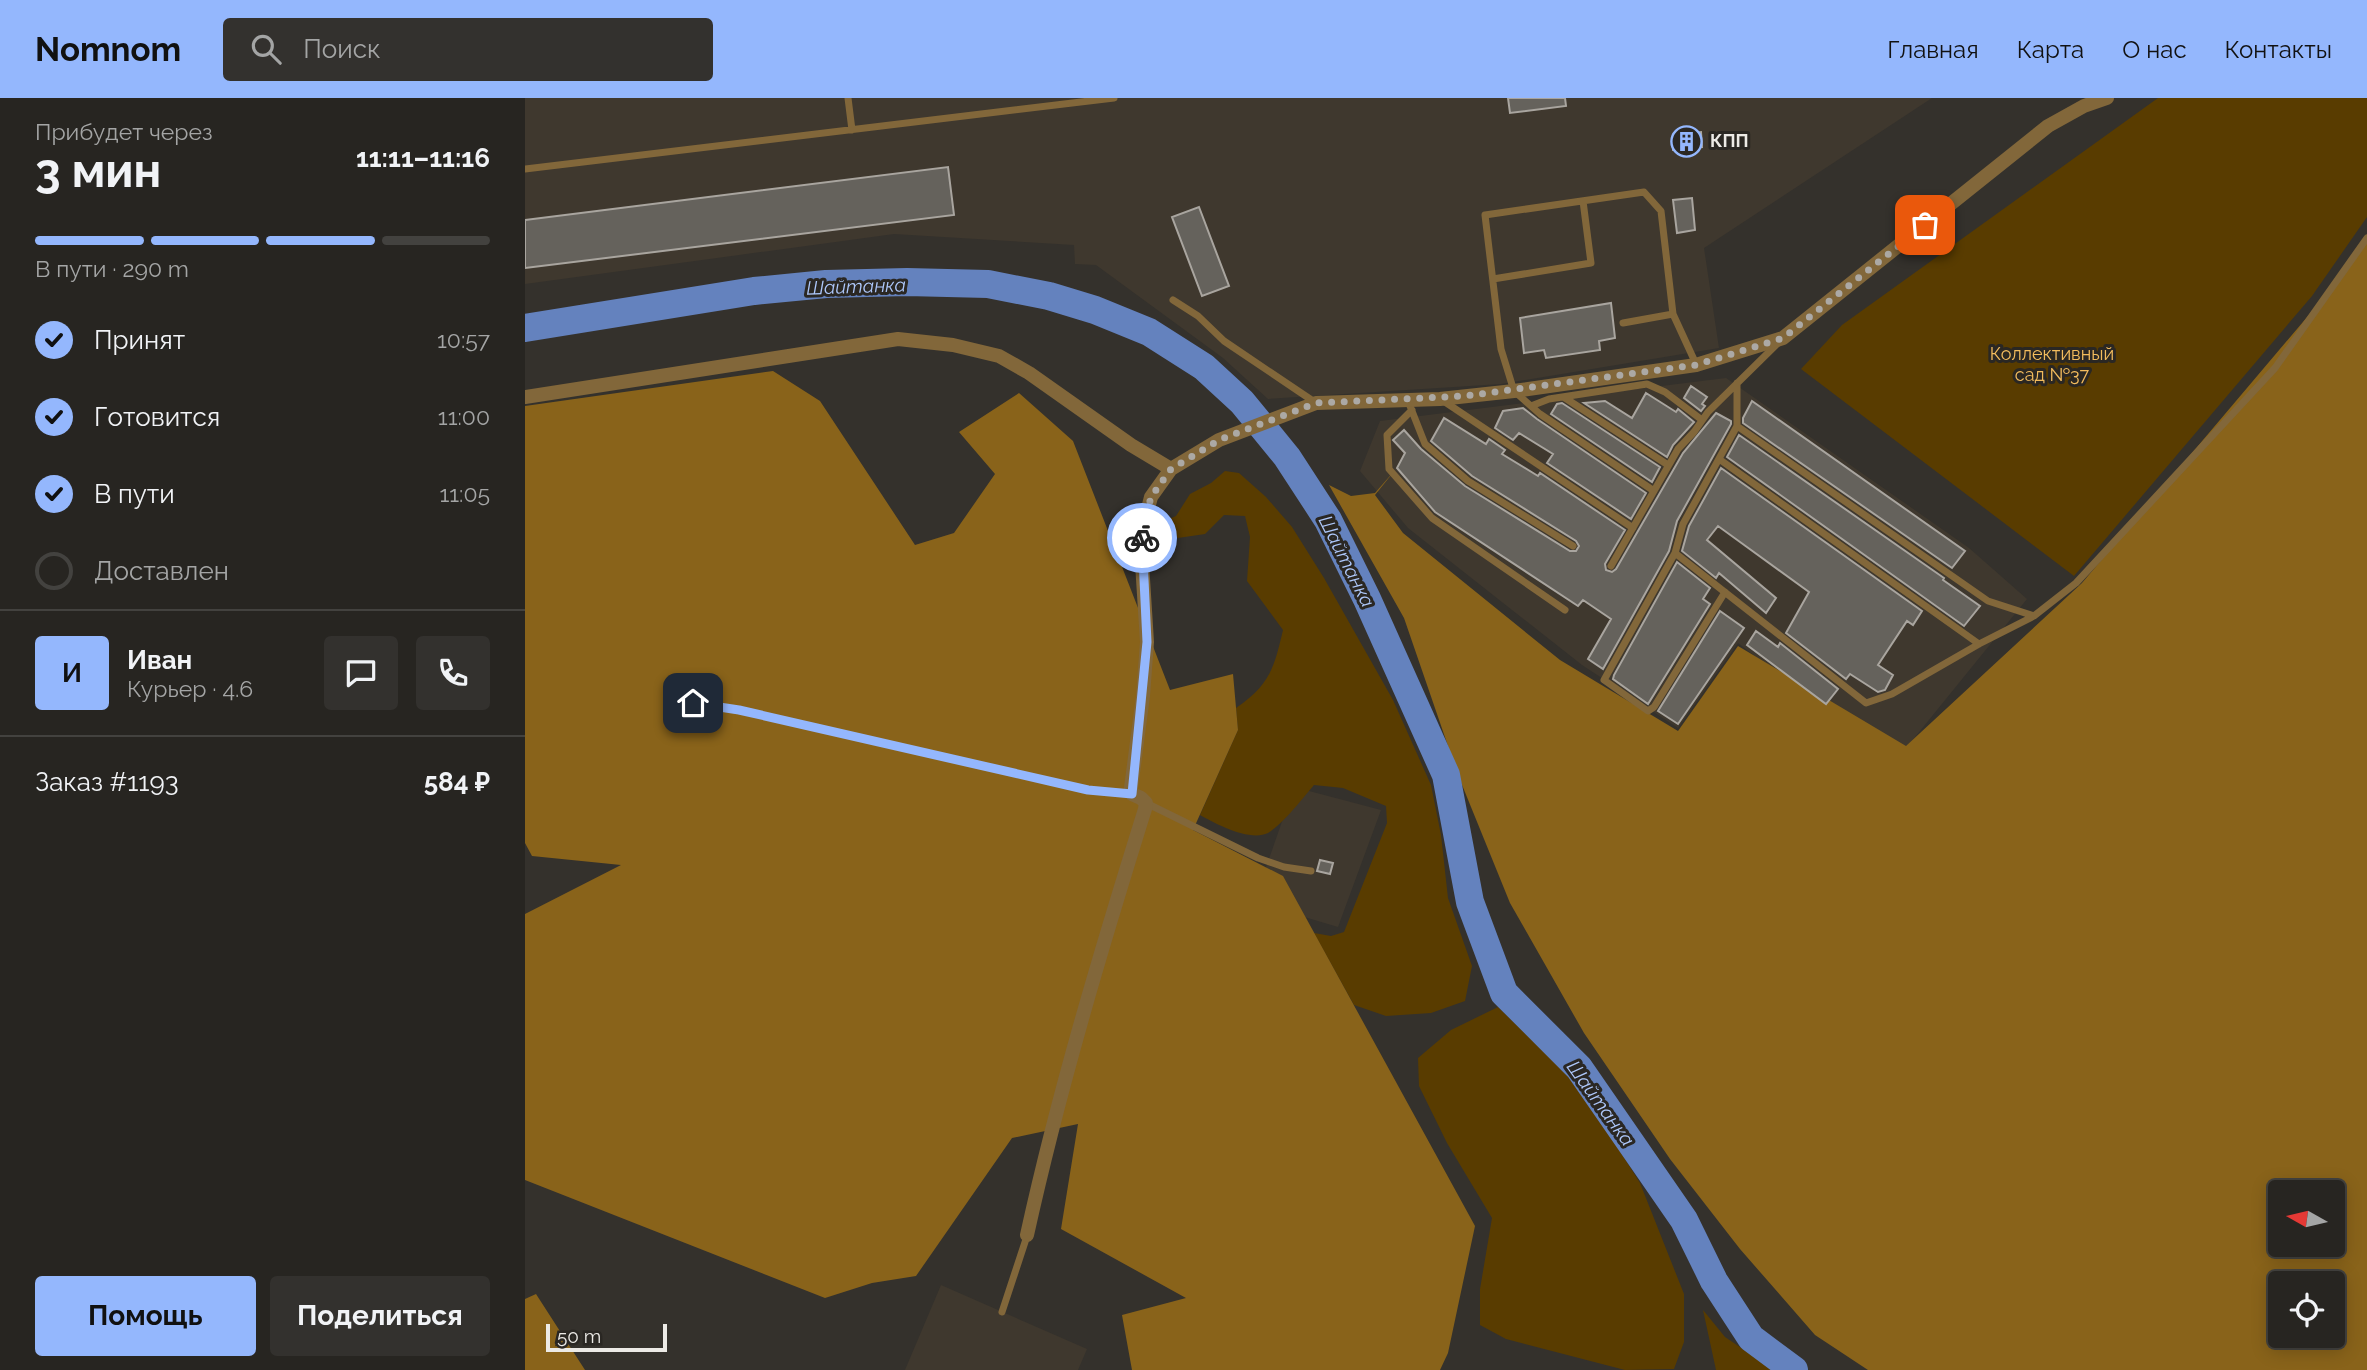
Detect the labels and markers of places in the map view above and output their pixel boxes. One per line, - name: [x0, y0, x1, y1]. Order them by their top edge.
- building icon: КПП: [1670, 124, 1704, 158]
- place label: КПП: [1710, 130, 1749, 151]
- pin: [1895, 195, 1955, 255]
- pin: [663, 673, 723, 733]

